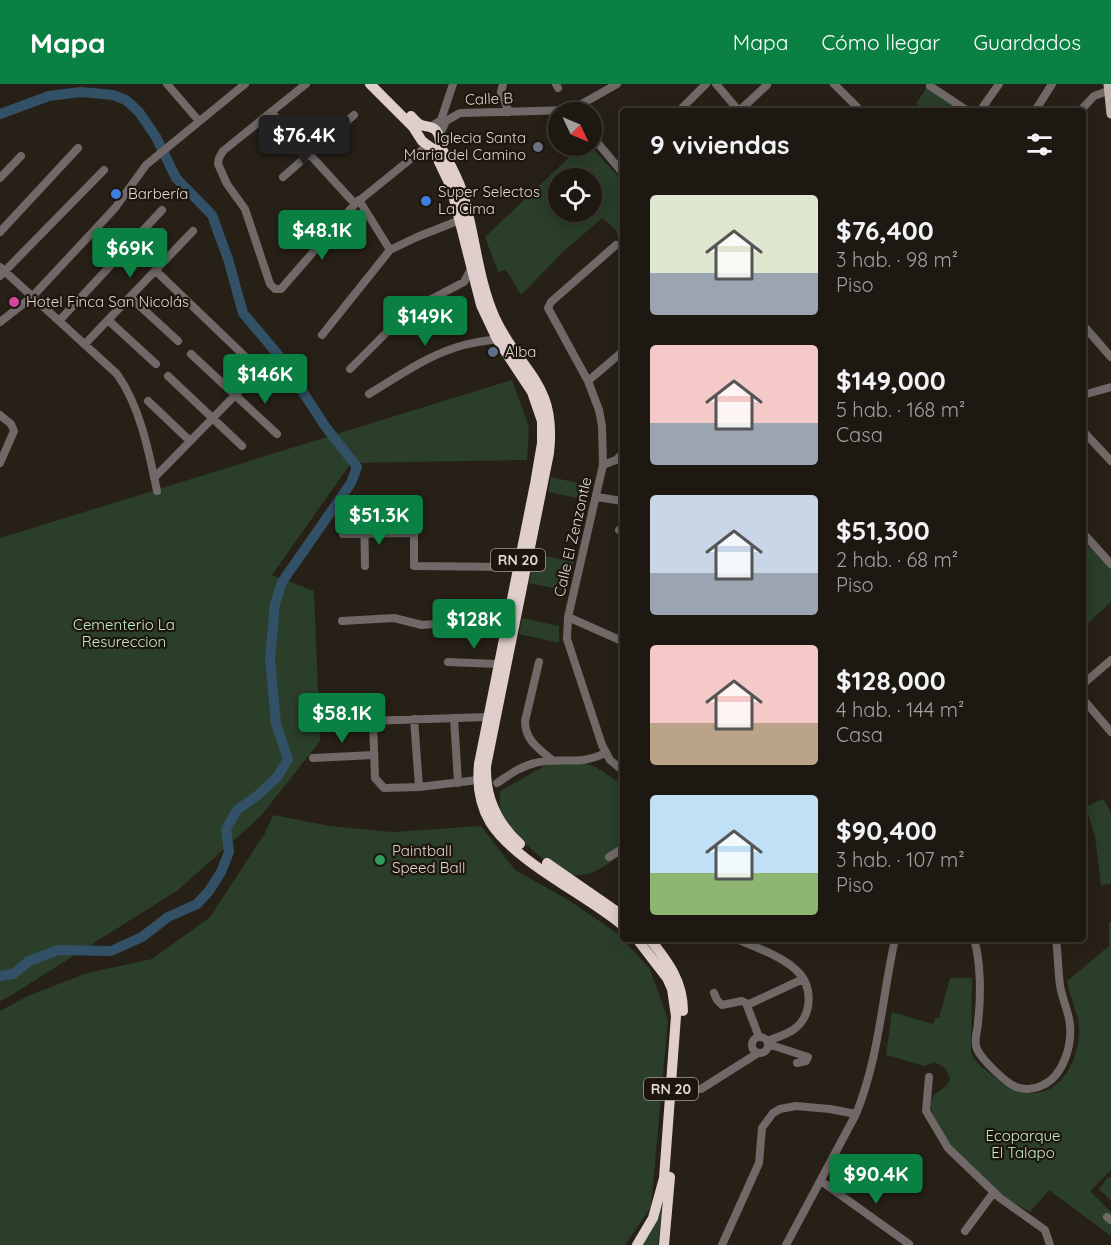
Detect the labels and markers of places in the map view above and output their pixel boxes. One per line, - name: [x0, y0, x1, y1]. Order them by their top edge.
- pin: $76.4K: [255, 115, 353, 166]
- place label: Iglecia Santa Maria del Camino: [404, 128, 526, 164]
- marker: Iglecia Santa Maria del Camino: [531, 140, 545, 154]
- place label: Super Selectos La Cima: [438, 182, 540, 218]
- place label: Barbería: [128, 184, 188, 203]
- marker: Barbería: [109, 187, 123, 201]
- marker: Super Selectos La Cima: [419, 194, 433, 208]
- pin: $48.1K: [273, 210, 371, 261]
- pin: $69K: [94, 228, 166, 279]
- place label: Hotel Finca San Nicolás: [26, 292, 189, 311]
- marker: Hotel Finca San Nicolás: [7, 295, 21, 309]
- pin: $149K: [383, 296, 467, 347]
- place label: Alba: [505, 342, 536, 361]
- marker: Alba: [486, 345, 500, 359]
- pin: $146K: [223, 354, 307, 405]
- pin: $51.3K: [330, 495, 428, 546]
- pin: $128K: [432, 599, 516, 650]
- pin: $58.1K: [293, 693, 391, 744]
- place label: Paintball Speed Ball: [392, 841, 465, 877]
- marker: Paintball Speed Ball: [373, 853, 387, 867]
- pin: $90.4K: [827, 1154, 925, 1205]

